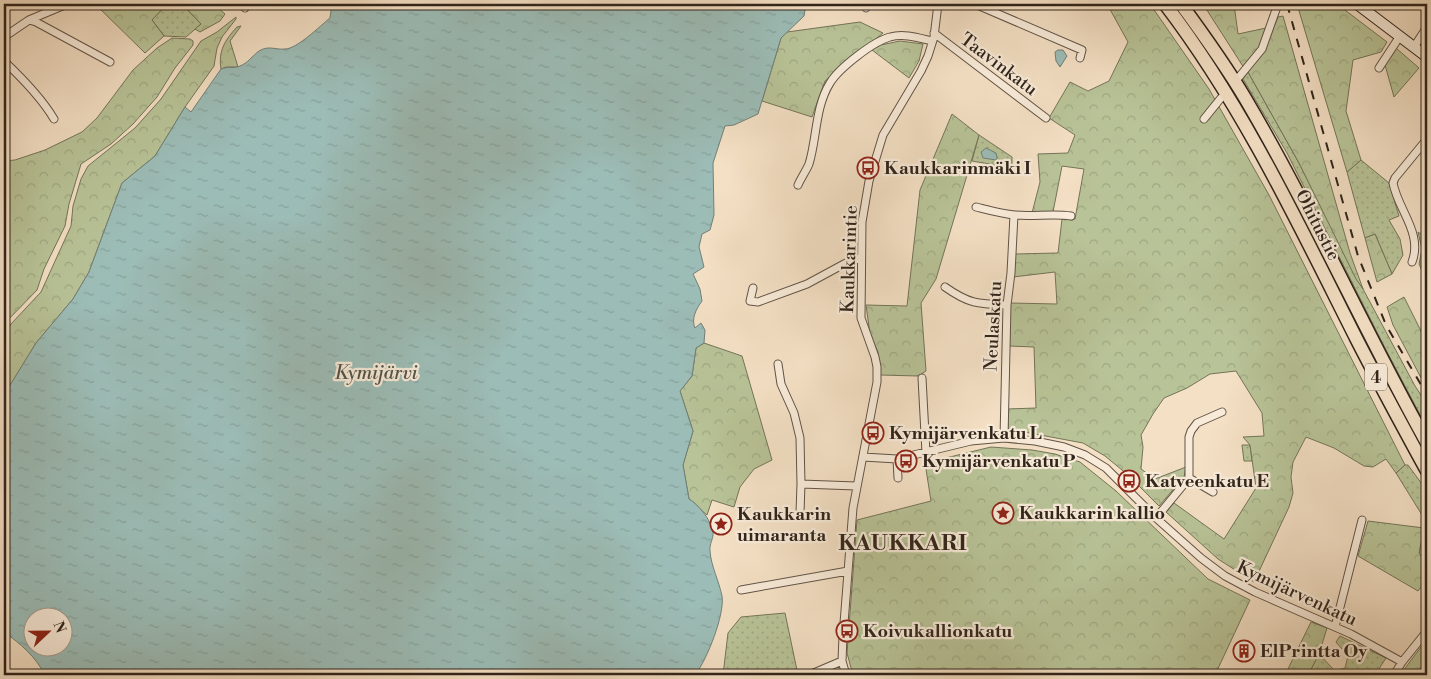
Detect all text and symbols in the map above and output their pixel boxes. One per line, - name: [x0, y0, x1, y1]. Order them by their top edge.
- street label: Taavinkatu: [955, 28, 1043, 101]
- bus stop icon: Kaukkarinmäki I: [856, 156, 880, 180]
- place label: Kaukkarinmäki I: [884, 157, 1031, 180]
- street label: Ohitustie: [1290, 186, 1345, 265]
- street label: Kaukkarintie: [836, 205, 863, 313]
- street label: Neulaskatu: [980, 279, 1007, 372]
- water label: Kymijärvi: [334, 361, 418, 385]
- road number: 4: [1365, 364, 1387, 391]
- bus stop icon: Kymijärvenkatu L: [861, 421, 885, 445]
- place label: Kymijärvenkatu L: [889, 422, 1042, 445]
- bus stop icon: Kymijärvenkatu P: [894, 449, 918, 473]
- place label: Kymijärvenkatu P: [922, 450, 1075, 473]
- bus stop icon: Katveenkatu E: [1117, 469, 1141, 493]
- place label: Katveenkatu E: [1145, 470, 1269, 493]
- place icon: Kaukkarin kallio: [991, 501, 1015, 525]
- place label: Kaukkarin kallio: [1019, 502, 1165, 525]
- place label: Kaukkarin uimaranta: [737, 503, 831, 547]
- place icon: Kaukkarin uimaranta: [709, 512, 733, 536]
- district label: KAUKKARI: [838, 530, 968, 557]
- street label: Kymijärvenkatu: [1233, 556, 1361, 632]
- north arrow: [22, 606, 72, 656]
- text: N: [49, 619, 70, 636]
- bus stop icon: Koivukallionkatu: [835, 619, 859, 643]
- place label: Koivukallionkatu: [863, 620, 1012, 643]
- building icon: ElPrintta Oy: [1232, 639, 1256, 663]
- place label: ElPrintta Oy: [1260, 640, 1368, 663]

